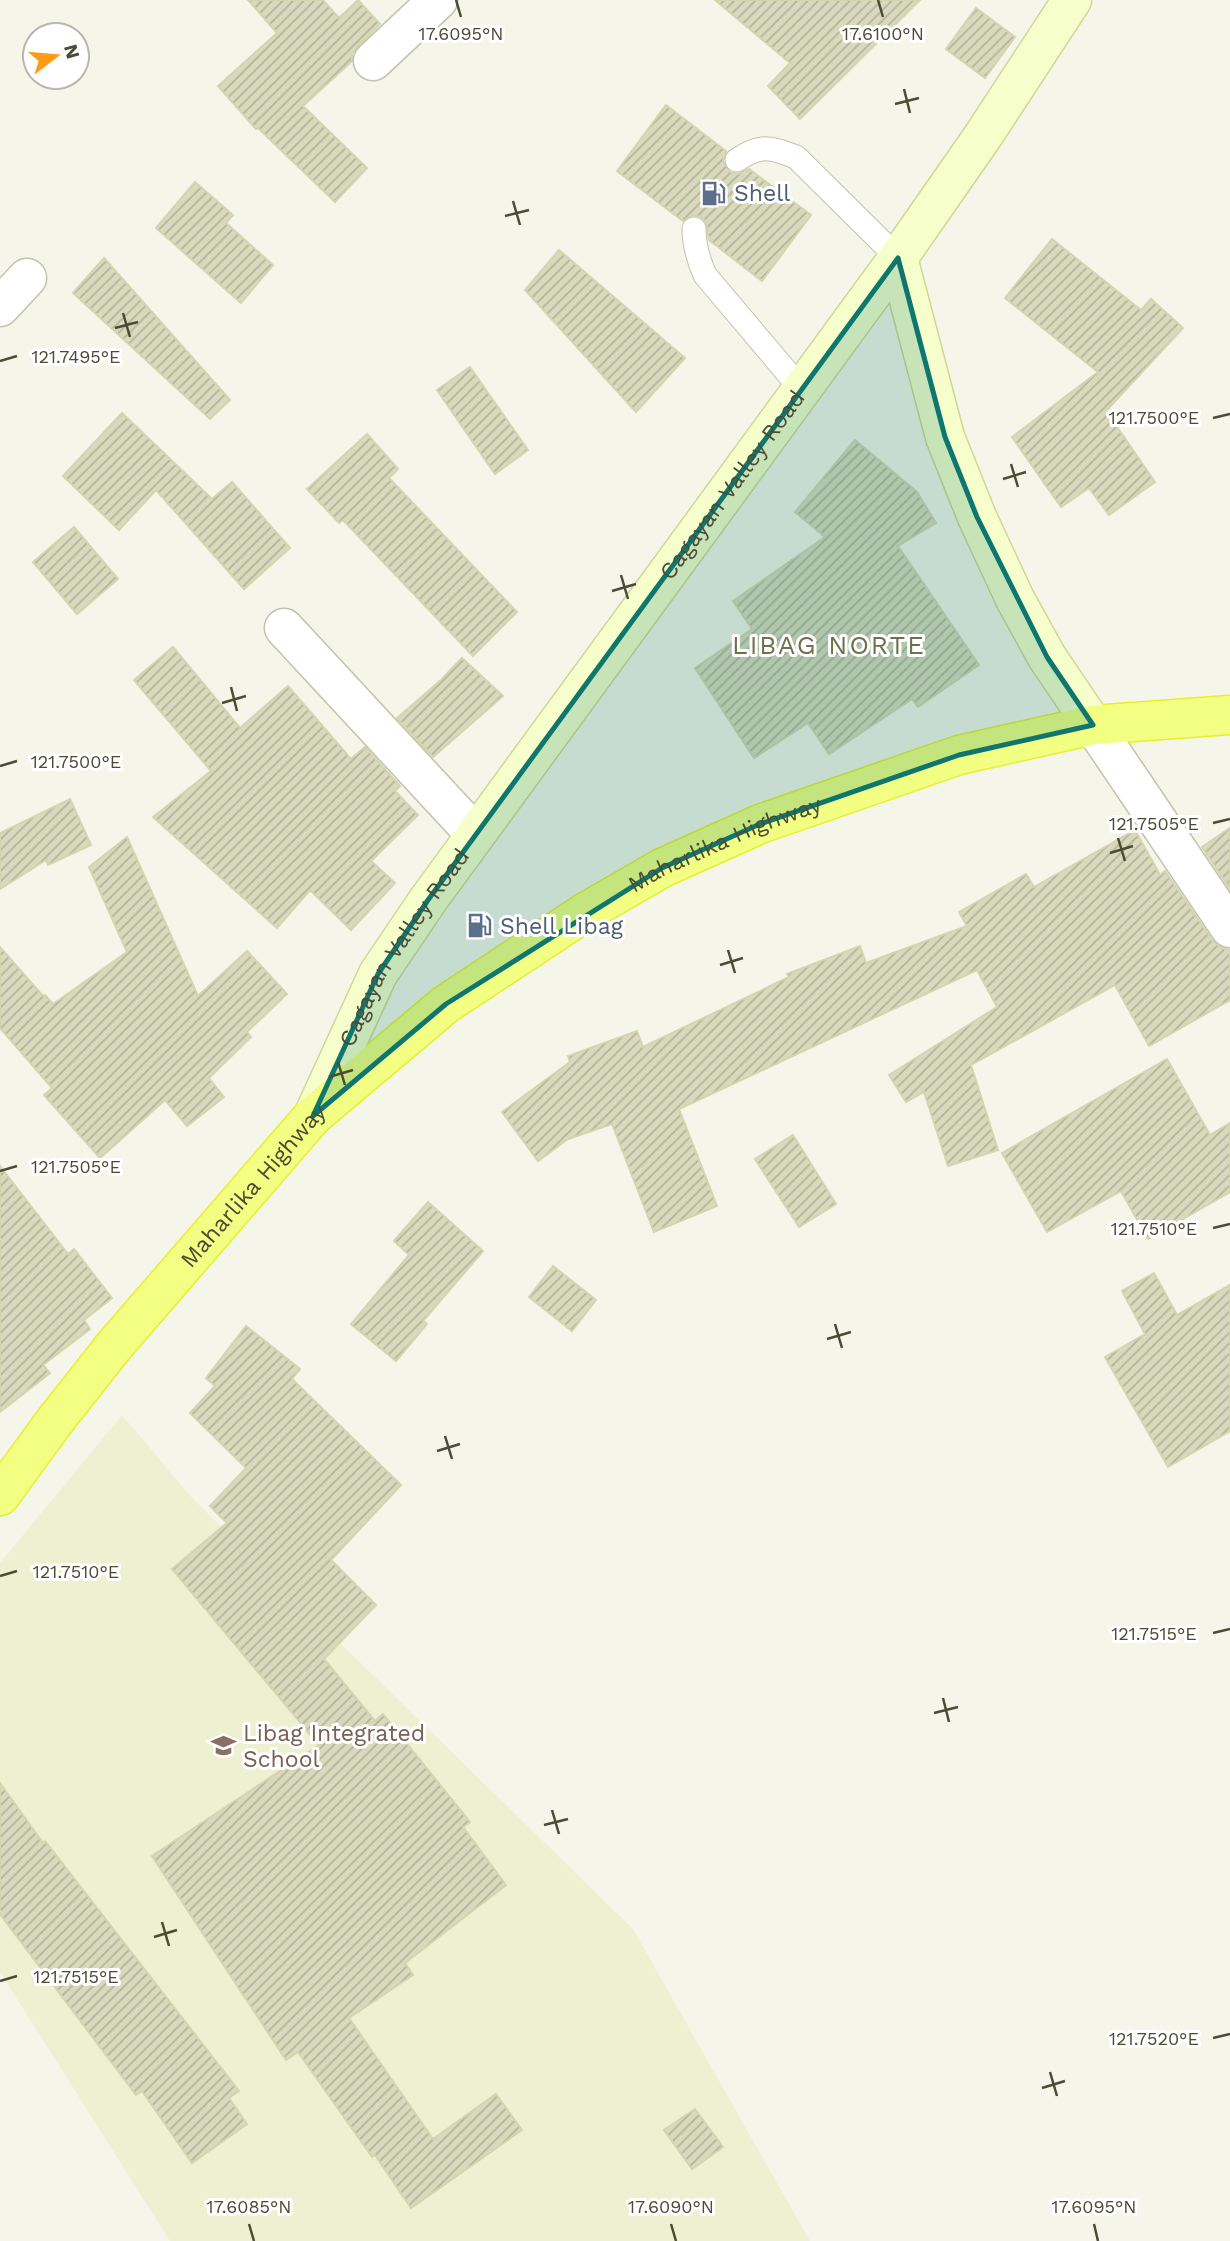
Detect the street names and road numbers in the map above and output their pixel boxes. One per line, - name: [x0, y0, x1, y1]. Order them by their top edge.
- street label: Cagayan Valley Road: [654, 385, 810, 585]
- street label: Maharlika Highway: [623, 790, 825, 898]
- street label: Cagayan Valley Road: [333, 843, 475, 1051]
- street label: Maharlika Highway: [175, 1098, 331, 1273]

